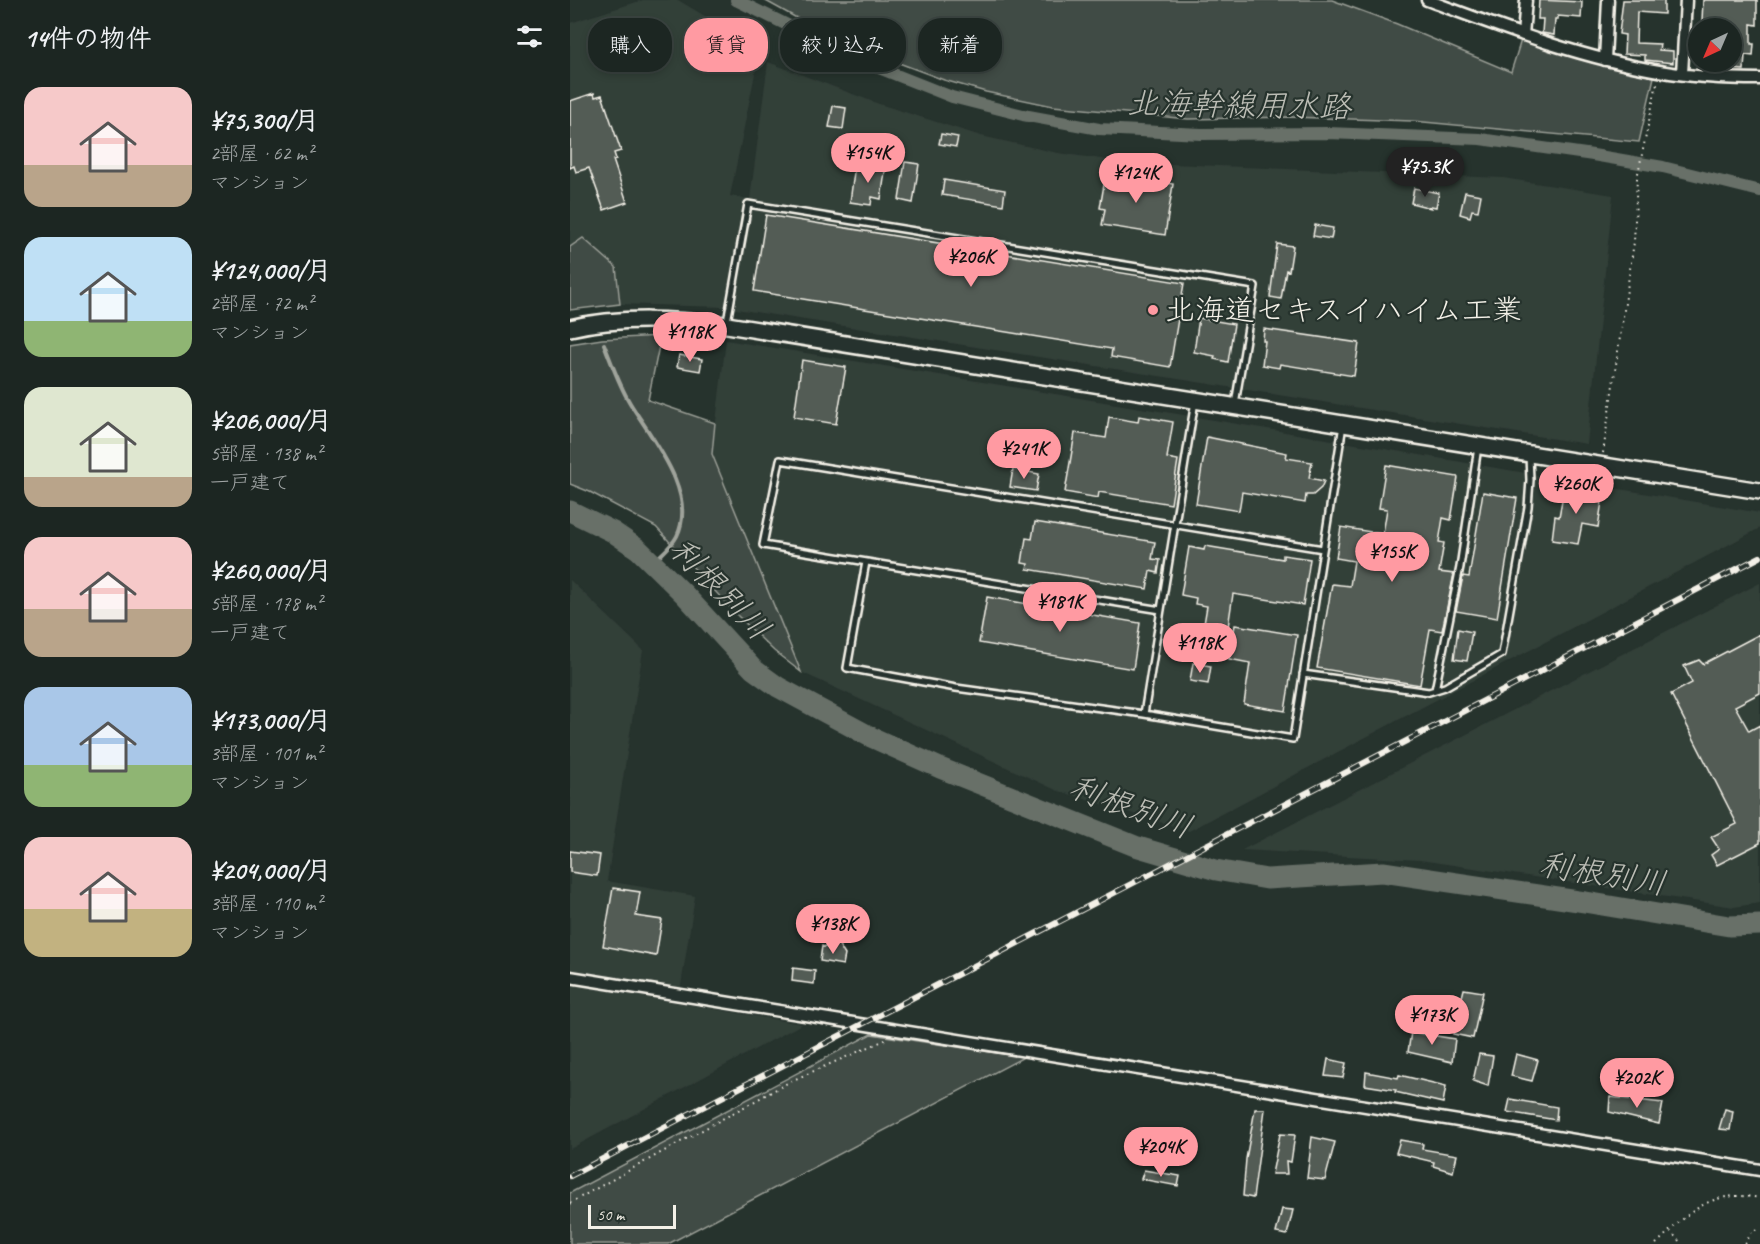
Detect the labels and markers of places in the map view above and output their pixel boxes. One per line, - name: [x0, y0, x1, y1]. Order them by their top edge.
- pin: ¥154K: [826, 133, 910, 184]
- pin: ¥75.3K: [1376, 147, 1474, 198]
- pin: ¥124K: [1094, 153, 1178, 204]
- pin: ¥206K: [929, 237, 1013, 288]
- place label: 北海道セキスイハイム工業: [1165, 291, 1522, 329]
- marker: 北海道セキスイハイム工業: [1146, 303, 1160, 317]
- pin: ¥118K: [648, 312, 732, 363]
- pin: ¥241K: [982, 429, 1066, 480]
- pin: ¥260K: [1534, 464, 1618, 515]
- pin: ¥155K: [1350, 532, 1434, 583]
- pin: ¥181K: [1018, 582, 1102, 633]
- pin: ¥118K: [1158, 623, 1242, 674]
- pin: ¥138K: [791, 904, 875, 955]
- pin: ¥173K: [1390, 995, 1474, 1046]
- pin: ¥202K: [1595, 1058, 1679, 1109]
- pin: ¥204K: [1119, 1127, 1203, 1178]

